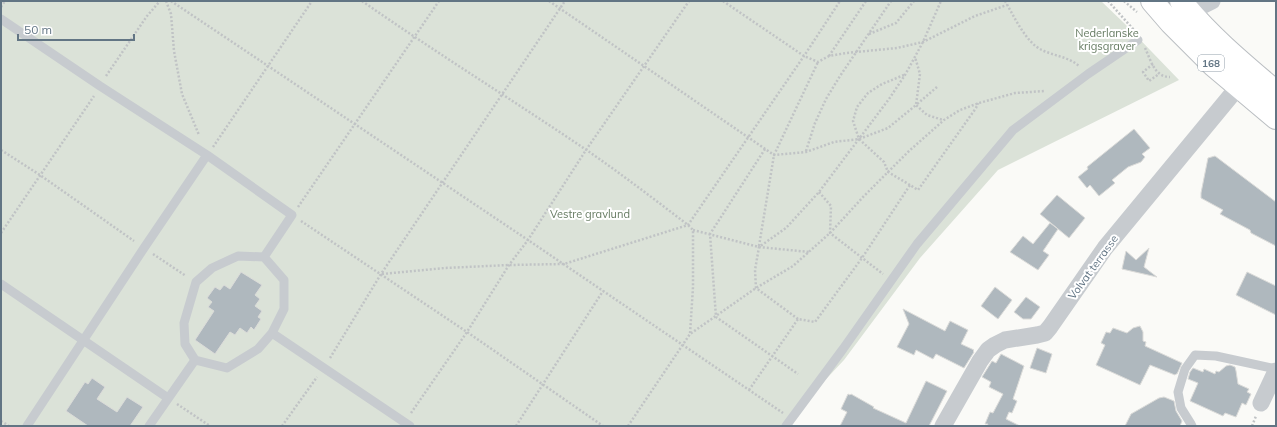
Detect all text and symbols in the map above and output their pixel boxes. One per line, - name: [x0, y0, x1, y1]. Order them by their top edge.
- scale bar: [18, 16, 134, 42]
- text: 50 m: [24, 22, 52, 37]
- park label: Nederlanske krigsgraver: [1075, 26, 1139, 53]
- road number: 168: [1198, 55, 1224, 71]
- park label: Vestre gravlund: [550, 207, 630, 221]
- street label: Volvat terrasse: [1065, 232, 1121, 302]

